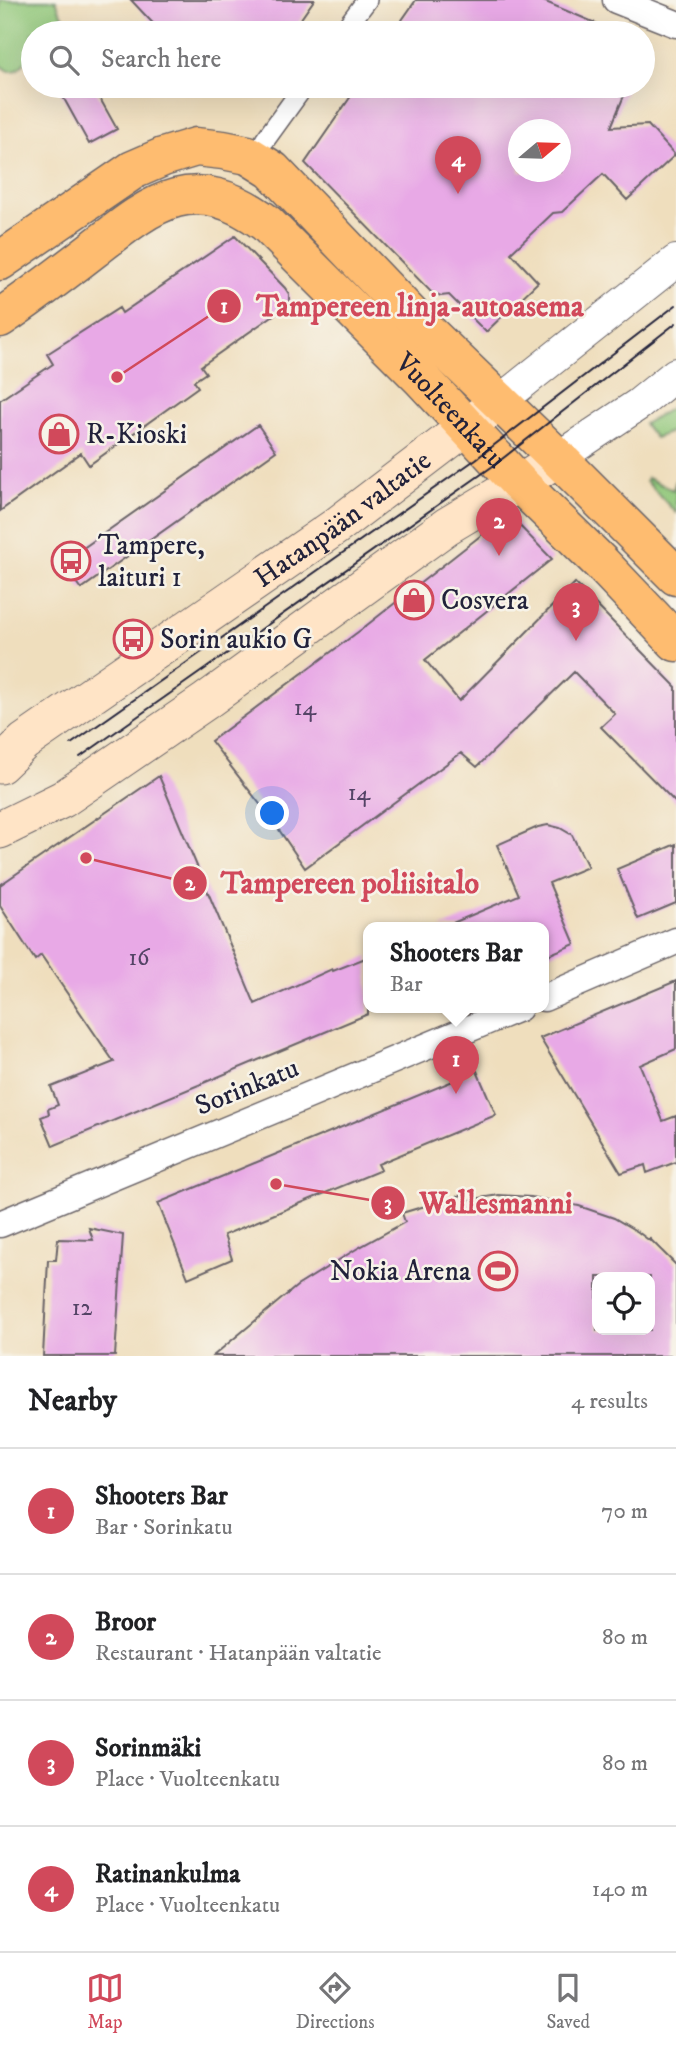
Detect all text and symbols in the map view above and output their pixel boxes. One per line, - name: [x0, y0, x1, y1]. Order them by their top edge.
- search box: [21, 21, 655, 98]
- icon: search: [45, 41, 83, 79]
- text: Search here: [101, 43, 221, 76]
- north arrow: [508, 119, 571, 182]
- pin: 4: [435, 136, 481, 194]
- callout: Tampereen linja-autoasema: [207, 280, 597, 331]
- text: Tampereen linja-autoasema: [255, 289, 585, 326]
- text: 1: [220, 294, 228, 320]
- street label: Vuolteenkatu: [387, 344, 514, 476]
- shop icon: R-Kioski: [38, 413, 80, 455]
- place label: R-Kioski: [86, 417, 187, 452]
- street label: Hatanpään valtatie: [247, 443, 438, 595]
- pin: 2: [476, 498, 522, 556]
- place label: Tampere, laituri 1: [98, 528, 205, 595]
- bus stop icon: Tampere, laituri 1: [50, 540, 92, 582]
- shop icon: Cosvera: [393, 579, 435, 621]
- place label: Cosvera: [441, 583, 529, 618]
- pin: 3: [553, 583, 599, 641]
- bus stop icon: Sorin aukio G: [112, 618, 154, 660]
- place label: Sorin aukio G: [160, 622, 312, 657]
- house number: 14: [294, 693, 317, 723]
- house number: 14: [348, 778, 371, 808]
- your location: [255, 796, 289, 830]
- callout: Tampereen poliisitalo: [172, 857, 493, 908]
- text: Tampereen poliisitalo: [220, 866, 479, 903]
- text: 2: [185, 871, 196, 897]
- popup: [363, 922, 549, 1013]
- text: Shooters Bar: [390, 937, 522, 970]
- house number: 16: [128, 943, 151, 973]
- text: Bar: [390, 970, 423, 999]
- pin: 1: [433, 1036, 479, 1094]
- street label: Sorinkatu: [190, 1050, 304, 1124]
- callout: Wallesmanni: [371, 1177, 587, 1228]
- text: Wallesmanni: [418, 1186, 573, 1223]
- text: 3: [384, 1191, 392, 1217]
- sports icon: Nokia Arena: [477, 1250, 519, 1292]
- place label: Nokia Arena: [330, 1254, 471, 1289]
- map controls: [592, 1272, 655, 1335]
- button: locate: [592, 1272, 655, 1335]
- house number: 12: [72, 1293, 93, 1323]
- text: Nearby: [28, 1383, 117, 1420]
- text: 4 results: [571, 1387, 648, 1416]
- text: Shooters Bar: [95, 1480, 228, 1513]
- text: 1: [47, 1497, 55, 1526]
- text: 70 m: [601, 1497, 648, 1526]
- text: Bar · Sorinkatu: [95, 1513, 233, 1542]
- text: Broor: [95, 1606, 156, 1639]
- text: 2: [45, 1623, 57, 1652]
- text: 80 m: [602, 1623, 648, 1652]
- text: Restaurant · Hatanpään valtatie: [95, 1639, 382, 1668]
- text: Sorinmäki: [95, 1732, 201, 1765]
- text: 3: [47, 1749, 55, 1778]
- text: 80 m: [602, 1749, 648, 1778]
- text: Place · Vuolteenkatu: [95, 1765, 280, 1794]
- text: Ratinankulma: [95, 1858, 240, 1891]
- text: 4: [44, 1875, 58, 1904]
- text: 140 m: [592, 1875, 648, 1904]
- text: Place · Vuolteenkatu: [95, 1891, 280, 1920]
- tab: Map: [86, 1969, 124, 2034]
- tab: Directions: [296, 1969, 375, 2034]
- tab: Saved: [546, 1969, 590, 2034]

